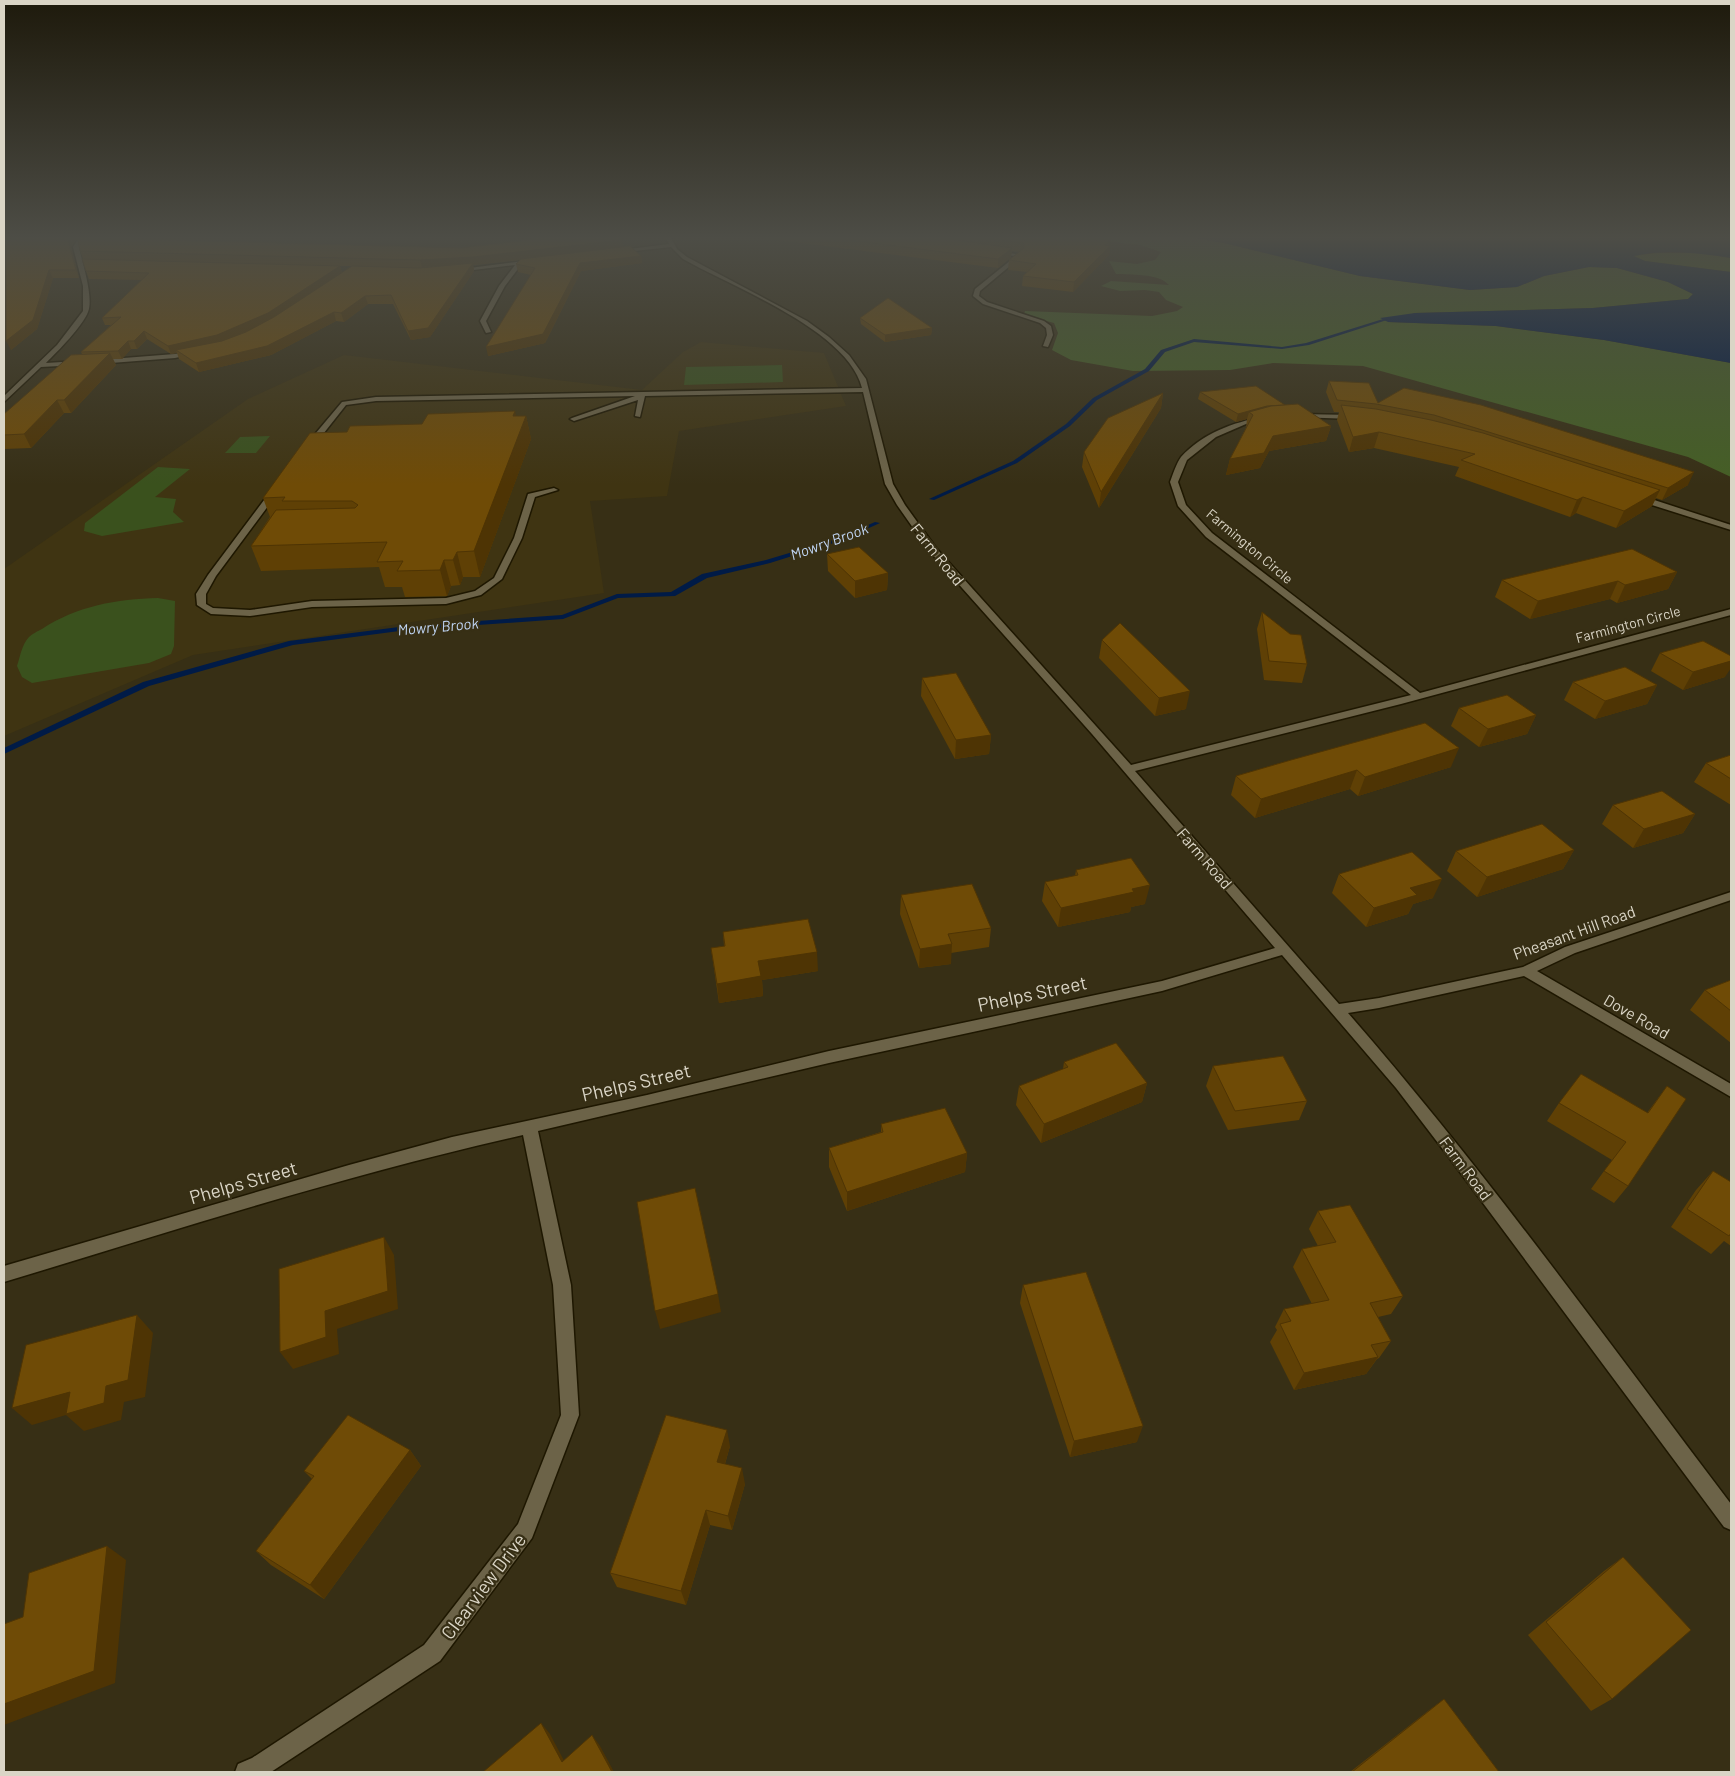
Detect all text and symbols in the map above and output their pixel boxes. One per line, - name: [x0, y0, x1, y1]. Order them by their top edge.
- street label: Farmington Circle: [1203, 505, 1297, 587]
- water label: Mowry Brook: [788, 518, 871, 563]
- street label: Farm Road: [907, 519, 969, 589]
- street label: Farmington Circle: [1574, 602, 1682, 646]
- water label: Mowry Brook: [397, 613, 480, 639]
- street label: Farm Road: [1173, 824, 1237, 892]
- street label: Pheasant Hill Road: [1510, 901, 1638, 963]
- street label: Phelps Street: [975, 970, 1089, 1016]
- street label: Dove Road: [1601, 990, 1673, 1042]
- street label: Phelps Street: [579, 1058, 693, 1106]
- street label: Farm Road: [1436, 1133, 1496, 1203]
- street label: Phelps Street: [186, 1156, 300, 1208]
- street label: Clearview Drive: [436, 1528, 530, 1644]

